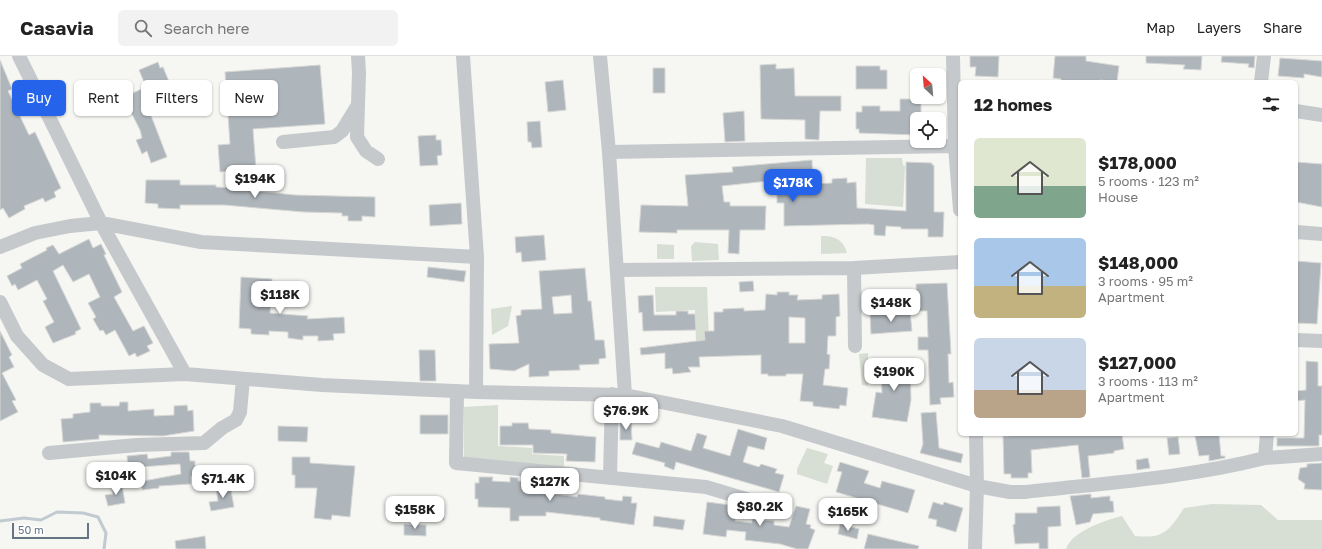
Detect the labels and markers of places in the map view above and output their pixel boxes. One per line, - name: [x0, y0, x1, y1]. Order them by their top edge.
- pin: $194K: [227, 165, 283, 199]
- pin: $178K: [765, 169, 821, 203]
- pin: $118K: [252, 281, 308, 315]
- pin: $148K: [863, 289, 919, 323]
- pin: $190K: [866, 358, 922, 392]
- pin: $76.9K: [593, 397, 659, 431]
- pin: $104K: [88, 462, 144, 496]
- pin: $71.4K: [190, 465, 256, 499]
- pin: $127K: [522, 468, 578, 502]
- pin: $80.2K: [727, 493, 793, 527]
- pin: $158K: [387, 496, 443, 530]
- pin: $165K: [820, 498, 876, 532]

